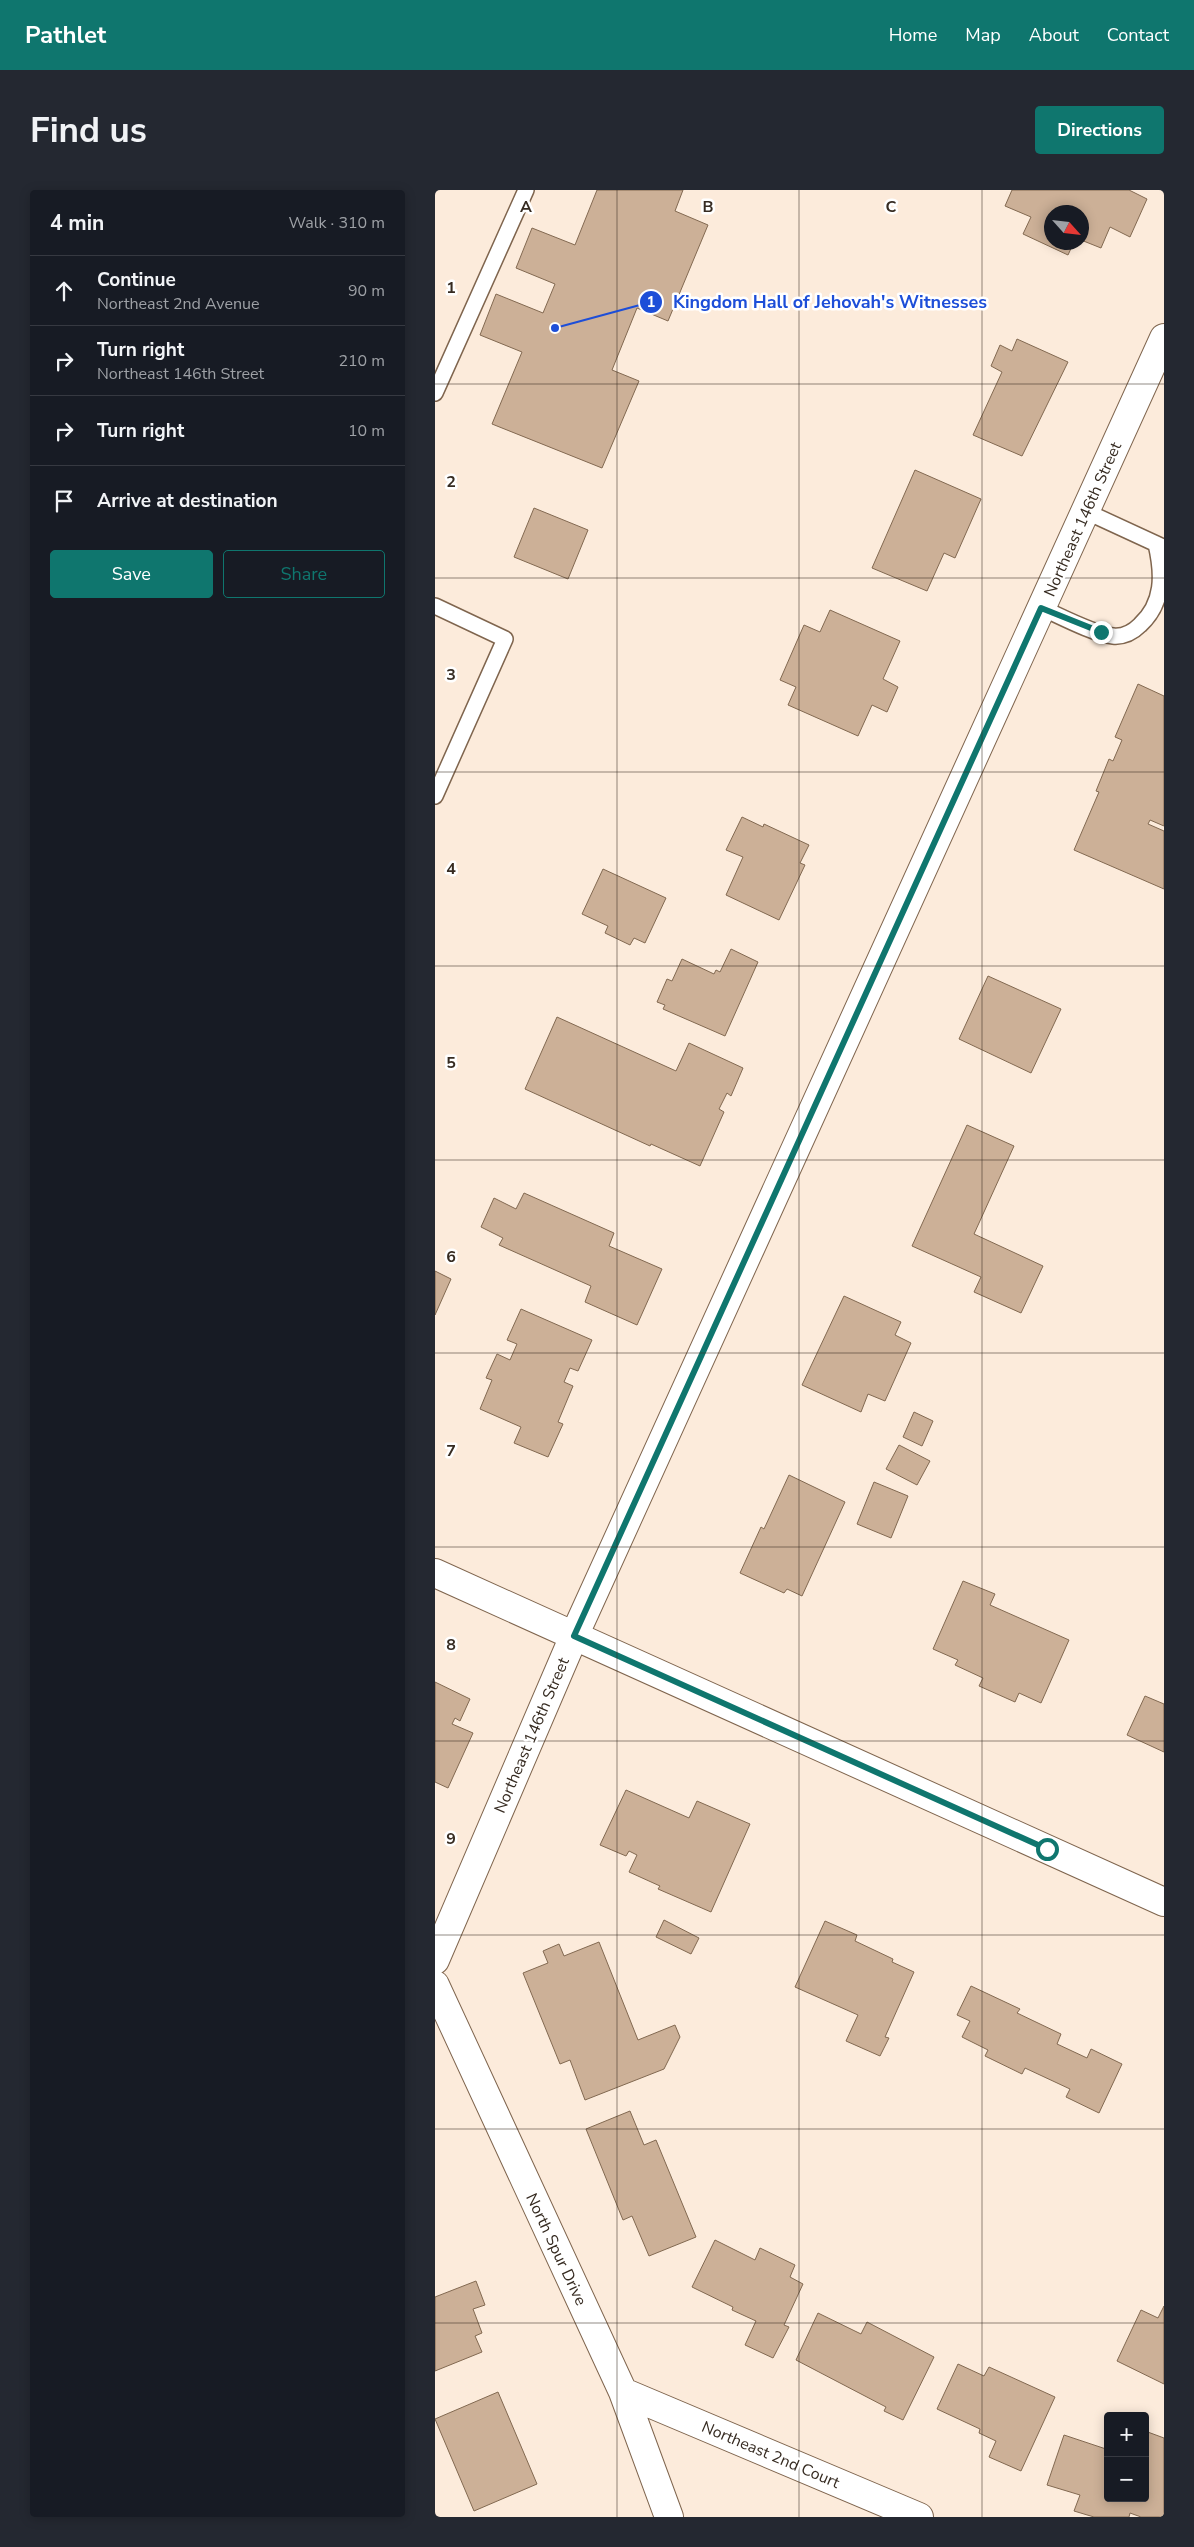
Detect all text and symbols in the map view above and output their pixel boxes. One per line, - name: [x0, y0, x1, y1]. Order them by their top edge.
- text: Pathlet: [25, 19, 106, 51]
- text: Home: [889, 23, 937, 47]
- text: Map: [965, 23, 1001, 47]
- text: About: [1029, 23, 1079, 47]
- text: Contact: [1107, 23, 1169, 47]
- button: Directions: [1035, 106, 1164, 154]
- text: Find us: [30, 107, 147, 154]
- text: A: [520, 196, 532, 218]
- text: B: [702, 196, 714, 218]
- text: C: [886, 196, 897, 218]
- north arrow: [1044, 205, 1089, 250]
- text: 4 min: [50, 209, 104, 237]
- text: Walk · 310 m: [289, 212, 385, 234]
- text: Continue: [97, 267, 176, 293]
- icon: ahead: [50, 277, 78, 305]
- text: 1: [446, 277, 456, 299]
- text: 90 m: [348, 280, 385, 302]
- callout: Kingdom Hall of Jehovah's Witnesses: [638, 285, 997, 318]
- text: Kingdom Hall of Jehovah's Witnesses: [673, 290, 987, 314]
- text: 1: [646, 292, 656, 312]
- text: Northeast 2nd Avenue: [97, 293, 259, 315]
- text: Turn right: [97, 337, 184, 363]
- icon: right: [50, 347, 78, 375]
- text: 210 m: [338, 350, 385, 372]
- text: Northeast 146th Street: [97, 363, 264, 385]
- icon: right: [50, 417, 78, 445]
- text: Turn right: [97, 418, 184, 444]
- text: 10 m: [348, 420, 385, 442]
- street label: Northeast 146th Street: [1039, 438, 1127, 600]
- text: 2: [446, 471, 456, 493]
- icon: arrive: [50, 487, 78, 515]
- text: Arrive at destination: [97, 488, 278, 514]
- button: Save: [50, 550, 213, 598]
- button: Share: [223, 550, 385, 598]
- route end: [1090, 621, 1113, 644]
- text: 3: [446, 664, 456, 686]
- text: 4: [446, 858, 456, 880]
- text: 5: [446, 1052, 456, 1074]
- text: 6: [446, 1246, 456, 1268]
- text: 7: [446, 1440, 456, 1462]
- text: 8: [446, 1634, 456, 1656]
- street label: Northeast 146th Street: [489, 1654, 575, 1817]
- text: 9: [446, 1828, 456, 1850]
- route start: [1036, 1838, 1059, 1861]
- street label: North Spur Drive: [520, 2190, 592, 2309]
- map controls: [1104, 2412, 1149, 2502]
- button: +: [1104, 2412, 1149, 2457]
- street label: Northeast 2nd Court: [698, 2416, 843, 2494]
- button: −: [1104, 2457, 1149, 2502]

